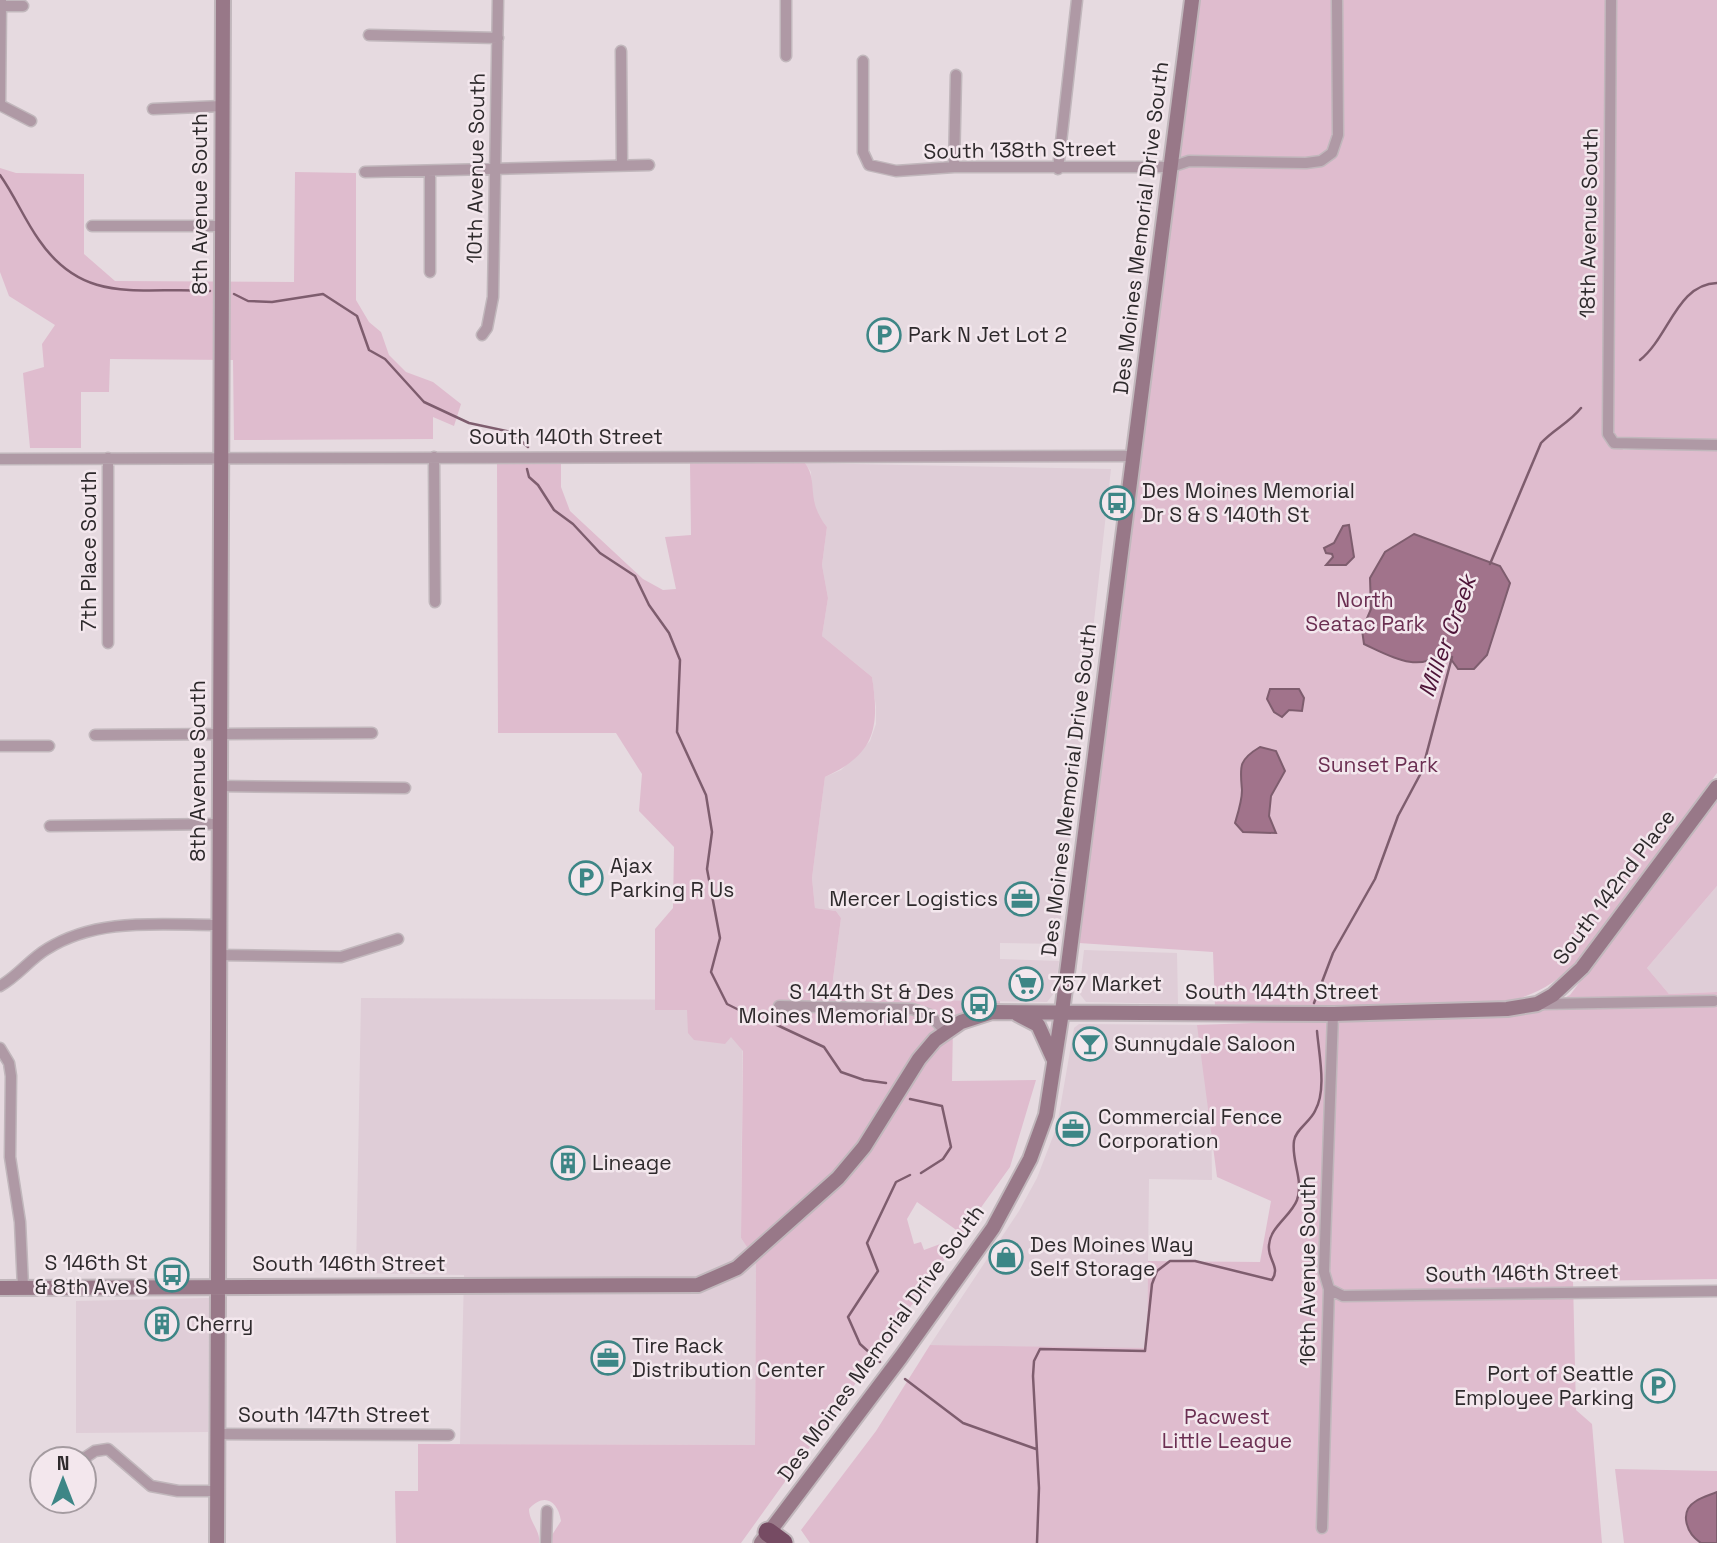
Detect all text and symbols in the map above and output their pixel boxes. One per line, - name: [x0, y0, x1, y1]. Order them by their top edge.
- street label: Des Moines Memorial Drive South: [1107, 60, 1174, 396]
- street label: 10th Avenue South: [460, 72, 491, 264]
- street label: 8th Avenue South: [186, 113, 213, 295]
- street label: 18th Avenue South: [1573, 128, 1604, 318]
- street label: South 138th Street: [923, 134, 1117, 165]
- parking icon: Park N Jet Lot 2: [865, 316, 903, 354]
- place label: Park N Jet Lot 2: [908, 321, 1067, 348]
- street label: South 140th Street: [469, 423, 663, 450]
- street label: 7th Place South: [75, 471, 102, 631]
- place label: Des Moines Memorial Dr S & S 140th St: [1142, 477, 1355, 528]
- bus stop icon: Des Moines Memorial Dr S & S 140th St: [1098, 484, 1136, 522]
- water label: Miller Creek: [1411, 568, 1484, 701]
- park label: North Seatac Park: [1305, 586, 1425, 637]
- street label: Des Moines Memorial Drive South: [1035, 622, 1102, 958]
- street label: 8th Avenue South: [184, 680, 211, 862]
- park label: Sunset Park: [1318, 751, 1438, 778]
- street label: South 142nd Place: [1546, 804, 1681, 970]
- place label: Ajax Parking R Us: [610, 852, 734, 903]
- parking icon: Ajax Parking R Us: [567, 859, 605, 897]
- office icon: Mercer Logistics: [1003, 880, 1041, 918]
- place label: Mercer Logistics: [829, 885, 998, 912]
- supermarket icon: 757 Market: [1007, 965, 1045, 1003]
- place label: 757 Market: [1050, 970, 1162, 997]
- place label: S 144th St & Des Moines Memorial Dr S: [739, 978, 954, 1029]
- street label: South 144th Street: [1185, 978, 1379, 1005]
- bus stop icon: S 144th St & Des Moines Memorial Dr S: [960, 985, 998, 1023]
- bar icon: Sunnydale Saloon: [1071, 1025, 1109, 1063]
- place label: Sunnydale Saloon: [1114, 1030, 1296, 1057]
- place label: Commercial Fence Corporation: [1098, 1103, 1282, 1154]
- office icon: Commercial Fence Corporation: [1054, 1110, 1092, 1148]
- building icon: Lineage: [549, 1144, 587, 1182]
- place label: Lineage: [592, 1149, 672, 1176]
- street label: 16th Avenue South: [1294, 1176, 1321, 1366]
- street label: Des Moines Memorial Drive South: [771, 1199, 990, 1486]
- place label: Des Moines Way Self Storage: [1030, 1231, 1194, 1282]
- shop icon: Des Moines Way Self Storage: [987, 1238, 1025, 1276]
- place label: S 146th St & 8th Ave S: [35, 1249, 148, 1300]
- street label: South 146th Street: [252, 1250, 446, 1277]
- bus stop icon: S 146th St & 8th Ave S: [153, 1256, 191, 1294]
- street label: South 146th Street: [1425, 1257, 1619, 1288]
- building icon: Cherry: [143, 1305, 181, 1343]
- place label: Cherry: [186, 1310, 253, 1337]
- place label: Tire Rack Distribution Center: [632, 1332, 825, 1383]
- office icon: Tire Rack Distribution Center: [589, 1339, 627, 1377]
- place label: Port of Seattle Employee Parking: [1454, 1360, 1634, 1411]
- parking icon: Port of Seattle Employee Parking: [1639, 1367, 1677, 1405]
- street label: South 147th Street: [238, 1401, 430, 1428]
- park label: Pacwest Little League: [1162, 1403, 1292, 1454]
- north arrow: [28, 1445, 98, 1515]
- text: N: [57, 1451, 69, 1476]

